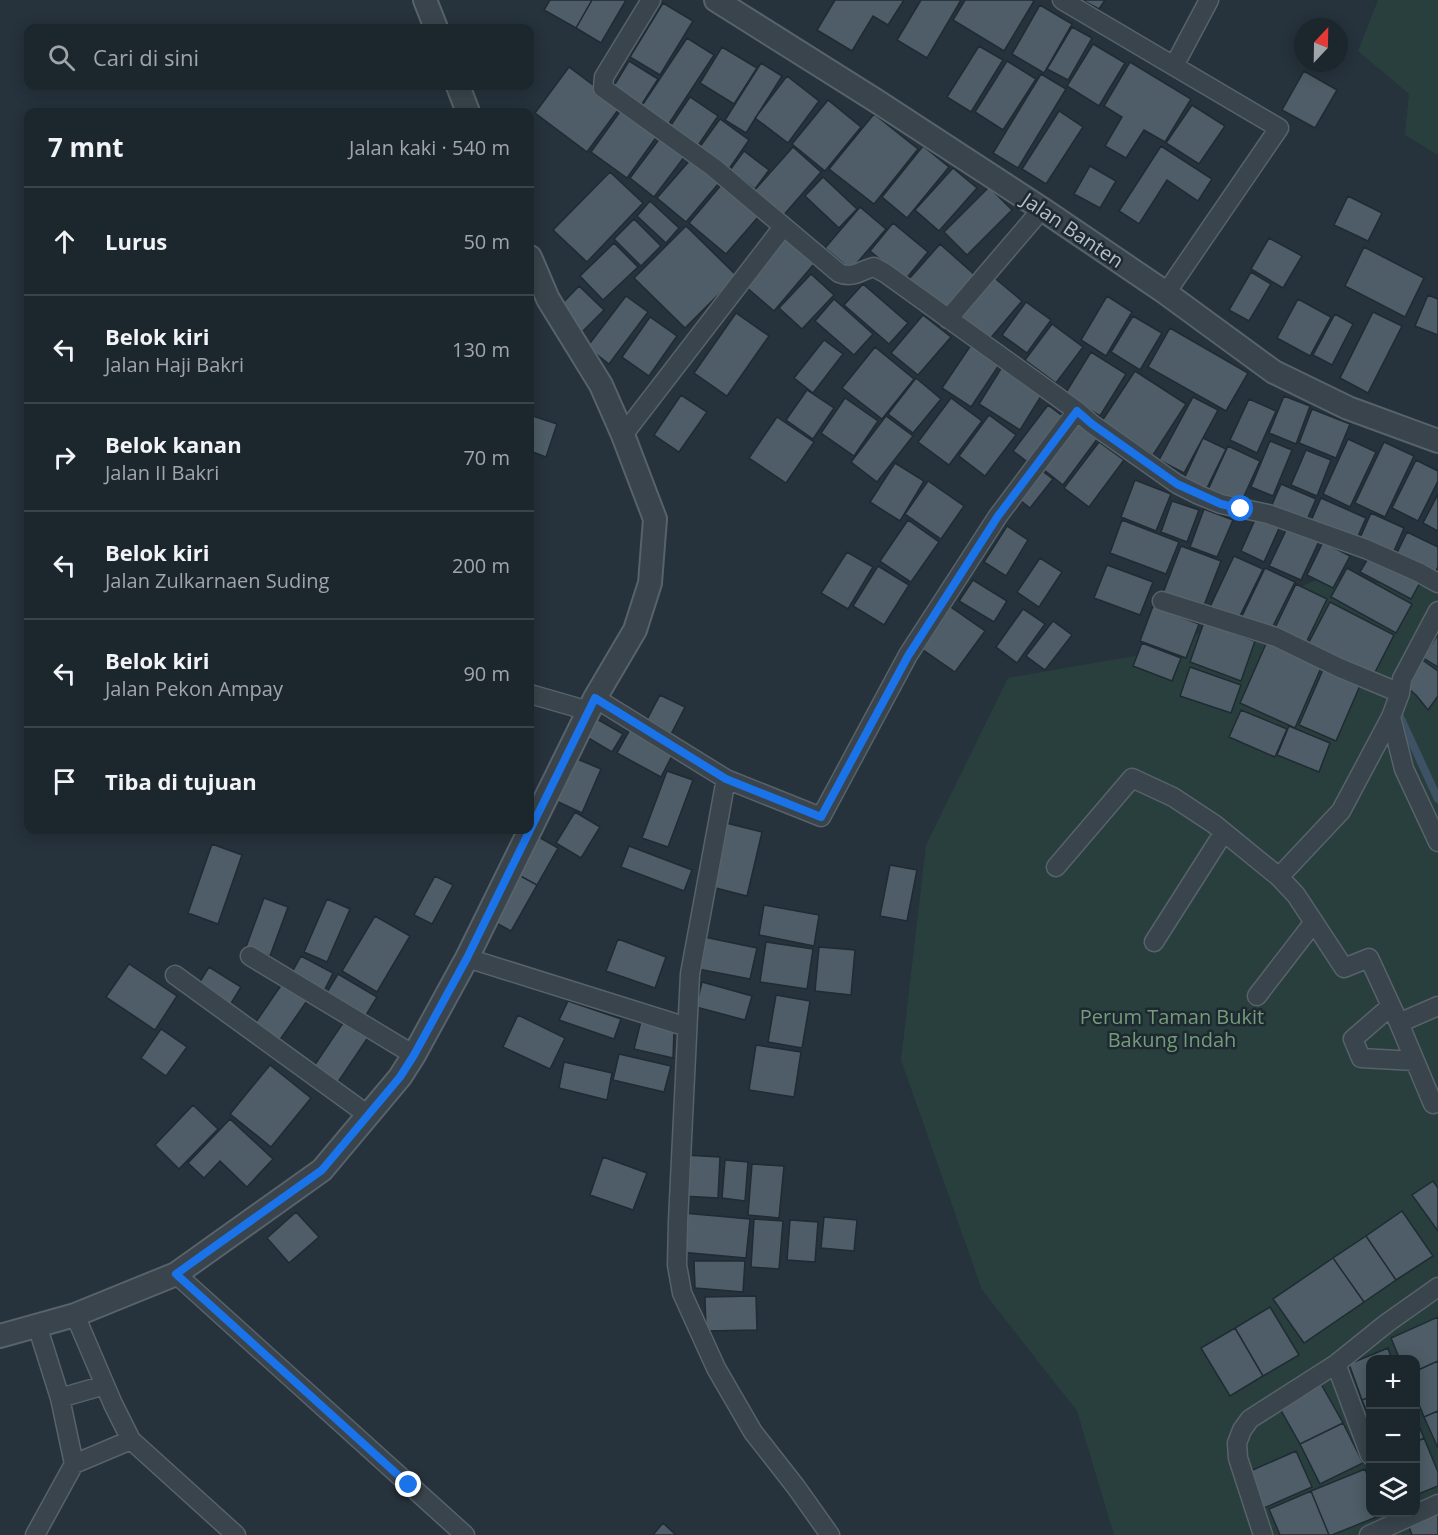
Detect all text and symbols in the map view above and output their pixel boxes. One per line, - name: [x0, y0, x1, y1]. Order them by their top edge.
- north arrow: [1294, 18, 1348, 72]
- search box: [24, 24, 534, 90]
- icon: search: [45, 41, 78, 74]
- text: Cari di sini: [93, 42, 199, 72]
- text: 7 mnt: [48, 129, 124, 165]
- text: Jalan kaki · 540 m: [349, 134, 510, 161]
- street label: Jalan Banten: [1015, 185, 1129, 274]
- icon: ahead: [48, 225, 81, 258]
- text: Lurus: [105, 226, 167, 256]
- text: 50 m: [463, 228, 510, 255]
- text: Belok kiri: [105, 321, 210, 351]
- icon: left: [48, 333, 81, 366]
- text: 130 m: [452, 336, 510, 363]
- text: Jalan Haji Bakri: [105, 351, 244, 378]
- text: Belok kanan: [105, 429, 242, 459]
- icon: right: [48, 441, 81, 474]
- text: 70 m: [463, 444, 510, 471]
- text: Jalan II Bakri: [105, 459, 219, 486]
- route start: [1227, 495, 1253, 521]
- text: Belok kiri: [105, 537, 210, 567]
- icon: left: [48, 549, 81, 582]
- text: 200 m: [452, 552, 510, 579]
- text: Jalan Zulkarnaen Suding: [105, 567, 329, 594]
- text: Belok kiri: [105, 645, 210, 675]
- icon: left: [48, 657, 81, 690]
- text: 90 m: [463, 660, 510, 687]
- text: Jalan Pekon Ampay: [105, 675, 283, 702]
- icon: arrive: [48, 765, 81, 798]
- text: Tiba di tujuan: [105, 766, 257, 796]
- park label: Perum Taman Bukit Bakung Indah: [1080, 1003, 1264, 1053]
- map controls: [1366, 1355, 1420, 1517]
- button: +: [1366, 1355, 1420, 1409]
- button: −: [1366, 1409, 1420, 1463]
- button: layers: [1366, 1463, 1420, 1517]
- route end: [395, 1471, 421, 1497]

